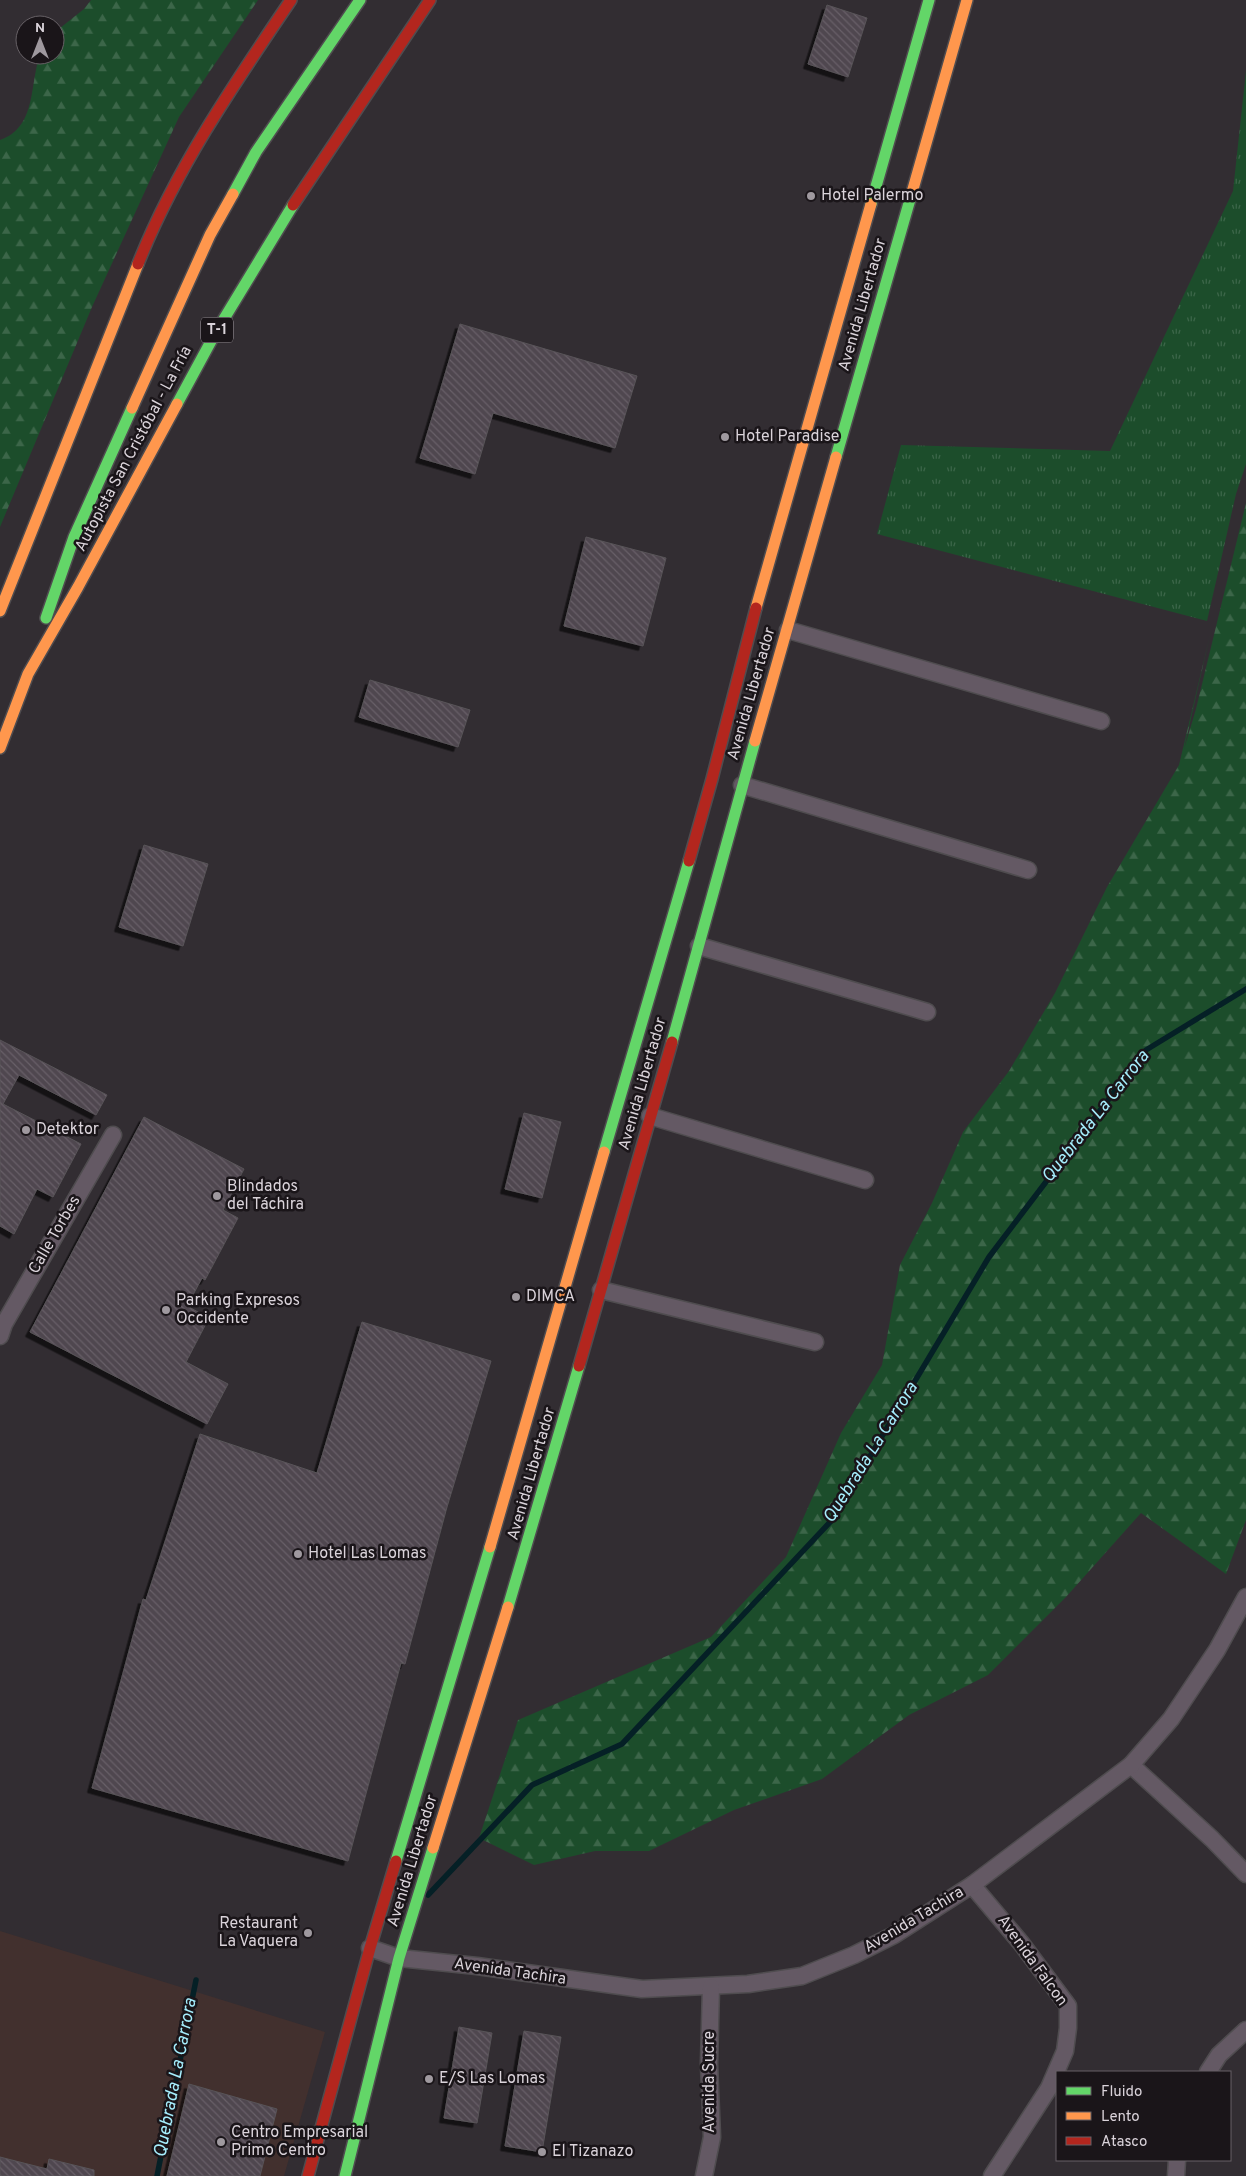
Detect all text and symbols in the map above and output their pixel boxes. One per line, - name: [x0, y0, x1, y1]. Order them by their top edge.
- north arrow: [15, 15, 65, 65]
- text: N: [35, 20, 45, 37]
- place label: Hotel Palermo: [821, 186, 924, 206]
- marker: Hotel Palermo: [805, 190, 817, 202]
- street label: Avenida Libertador: [834, 236, 892, 374]
- road number: T-1: [201, 318, 233, 342]
- street label: Autopista San Cristóbal - La Fría: [71, 343, 197, 555]
- place label: Hotel Paradise: [735, 427, 839, 447]
- marker: Hotel Paradise: [719, 431, 731, 443]
- street label: Avenida Libertador: [723, 625, 781, 763]
- street label: Avenida Libertador: [614, 1015, 672, 1153]
- water label: Quebrada La Carrora: [1037, 1046, 1155, 1188]
- place label: Detektor: [36, 1120, 99, 1140]
- marker: Detektor: [20, 1124, 32, 1136]
- place label: Blindados del Táchira: [227, 1177, 304, 1215]
- marker: Blindados del Táchira: [211, 1190, 223, 1202]
- street label: Calle Torbes: [25, 1192, 85, 1278]
- place label: DIMCA: [526, 1287, 575, 1307]
- place label: Parking Expresos Occidente: [176, 1291, 300, 1329]
- marker: DIMCA: [510, 1291, 522, 1303]
- marker: Parking Expresos Occidente: [160, 1304, 172, 1316]
- water label: Quebrada La Carrora: [818, 1378, 924, 1528]
- street label: Avenida Libertador: [503, 1405, 561, 1543]
- place label: Hotel Las Lomas: [308, 1544, 426, 1564]
- marker: Hotel Las Lomas: [292, 1548, 304, 1560]
- street label: Avenida Libertador: [383, 1792, 443, 1930]
- street label: Avenida Tachira: [860, 1882, 968, 1958]
- street label: Avenida Falcon: [992, 1912, 1072, 2010]
- place label: Restaurant La Vaquera: [219, 1914, 298, 1952]
- marker: Restaurant La Vaquera: [302, 1927, 314, 1939]
- street label: Avenida Tachira: [453, 1954, 567, 1990]
- water label: Quebrada La Carrora: [149, 1996, 203, 2160]
- street label: Avenida Sucre: [700, 2031, 720, 2133]
- place label: E/S Las Lomas: [439, 2069, 546, 2089]
- legend: [1056, 2071, 1231, 2161]
- marker: E/S Las Lomas: [423, 2073, 435, 2085]
- text: Fluido: [1101, 2083, 1142, 2102]
- text: Lento: [1101, 2108, 1140, 2127]
- place label: Centro Empresarial Primo Centro: [231, 2123, 368, 2161]
- text: Atasco: [1101, 2133, 1147, 2152]
- marker: Centro Empresarial Primo Centro: [215, 2136, 227, 2148]
- place label: El Tizanazo: [552, 2142, 633, 2162]
- marker: El Tizanazo: [536, 2146, 548, 2158]

